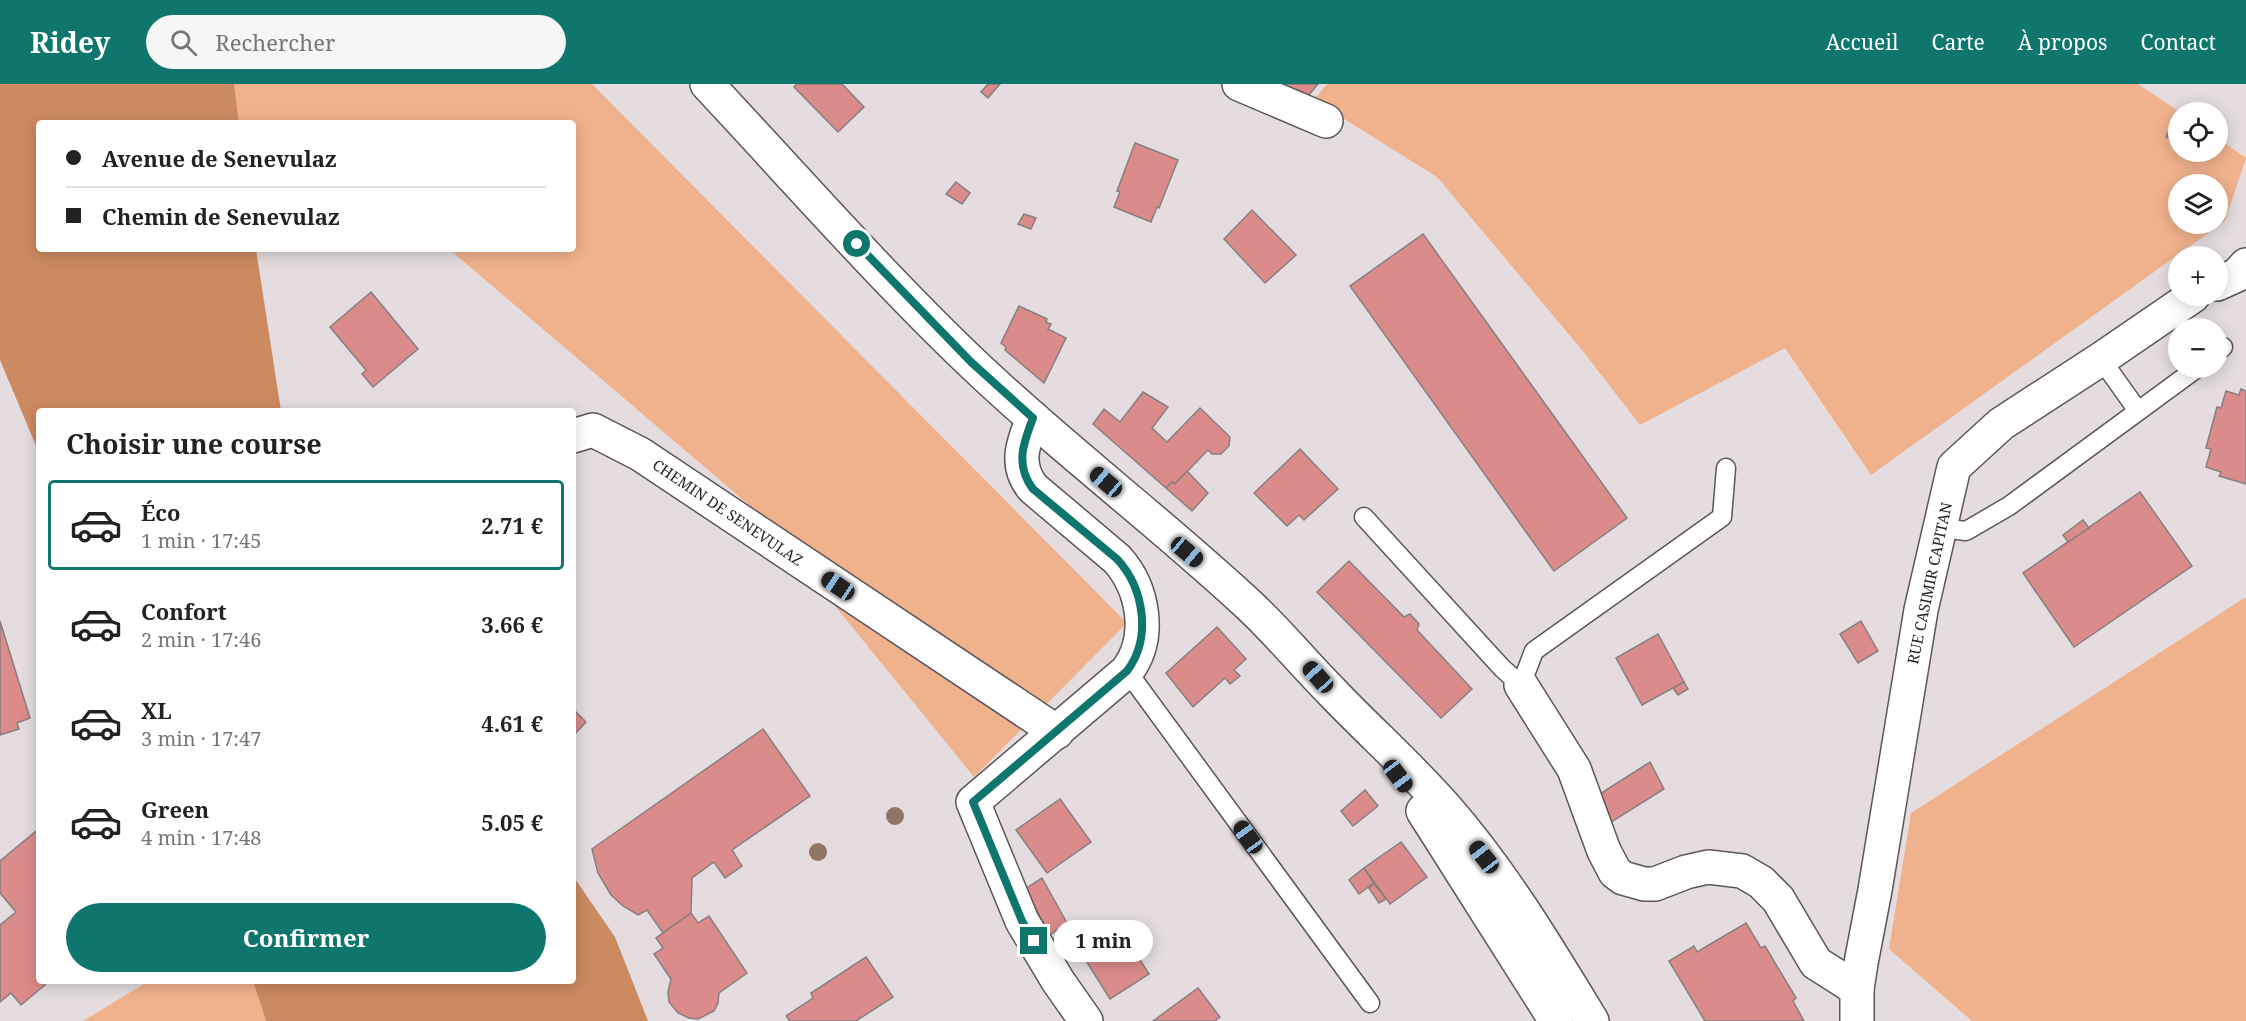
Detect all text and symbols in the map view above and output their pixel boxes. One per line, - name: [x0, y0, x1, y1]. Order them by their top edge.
- search box: [146, 15, 566, 69]
- text: Ridey: [30, 23, 110, 61]
- icon: search: [167, 26, 200, 59]
- text: Rechercher: [215, 27, 335, 57]
- text: Accueil: [1826, 28, 1899, 56]
- text: Carte: [1932, 28, 1985, 56]
- text: À propos: [2018, 28, 2108, 56]
- text: Contact: [2141, 28, 2216, 56]
- map controls: [2168, 102, 2228, 378]
- button: locate: [2168, 102, 2228, 162]
- text: Avenue de Senevulaz: [102, 143, 337, 173]
- button: layers: [2168, 174, 2228, 234]
- text: Chemin de Senevulaz: [102, 201, 340, 231]
- route start: [843, 230, 870, 257]
- button: +: [2168, 246, 2228, 306]
- button: −: [2168, 318, 2228, 378]
- text: Choisir une course: [66, 425, 322, 462]
- street label: CHEMIN DE SENEVULAZ: [649, 454, 807, 570]
- car: [1086, 464, 1126, 500]
- text: Éco: [141, 497, 180, 527]
- icon: car: [69, 498, 123, 552]
- street label: RUE CASIMIR CAPITAN: [1902, 500, 1956, 666]
- text: 2.71 €: [481, 510, 543, 540]
- text: 1 min · 17:45: [141, 527, 261, 554]
- car: [1167, 534, 1207, 570]
- car: [818, 568, 858, 604]
- text: Confort: [141, 596, 227, 626]
- icon: car: [69, 597, 123, 651]
- text: 3.66 €: [481, 609, 543, 639]
- text: 2 min · 17:46: [141, 626, 261, 653]
- car: [1299, 658, 1337, 696]
- text: XL: [141, 695, 172, 725]
- icon: car: [69, 696, 123, 750]
- text: 4.61 €: [481, 708, 543, 738]
- text: 3 min · 17:47: [141, 725, 261, 752]
- car: [1380, 756, 1416, 796]
- text: Green: [141, 794, 209, 824]
- icon: car: [69, 795, 123, 849]
- text: 5.05 €: [481, 807, 543, 837]
- car: [1230, 817, 1266, 857]
- text: 4 min · 17:48: [141, 824, 261, 851]
- car: [1466, 837, 1502, 877]
- button: Confirmer: [66, 903, 546, 972]
- callout: 1 min: [1055, 920, 1154, 962]
- route end: [1020, 927, 1047, 954]
- text: 1 min: [1075, 927, 1132, 954]

